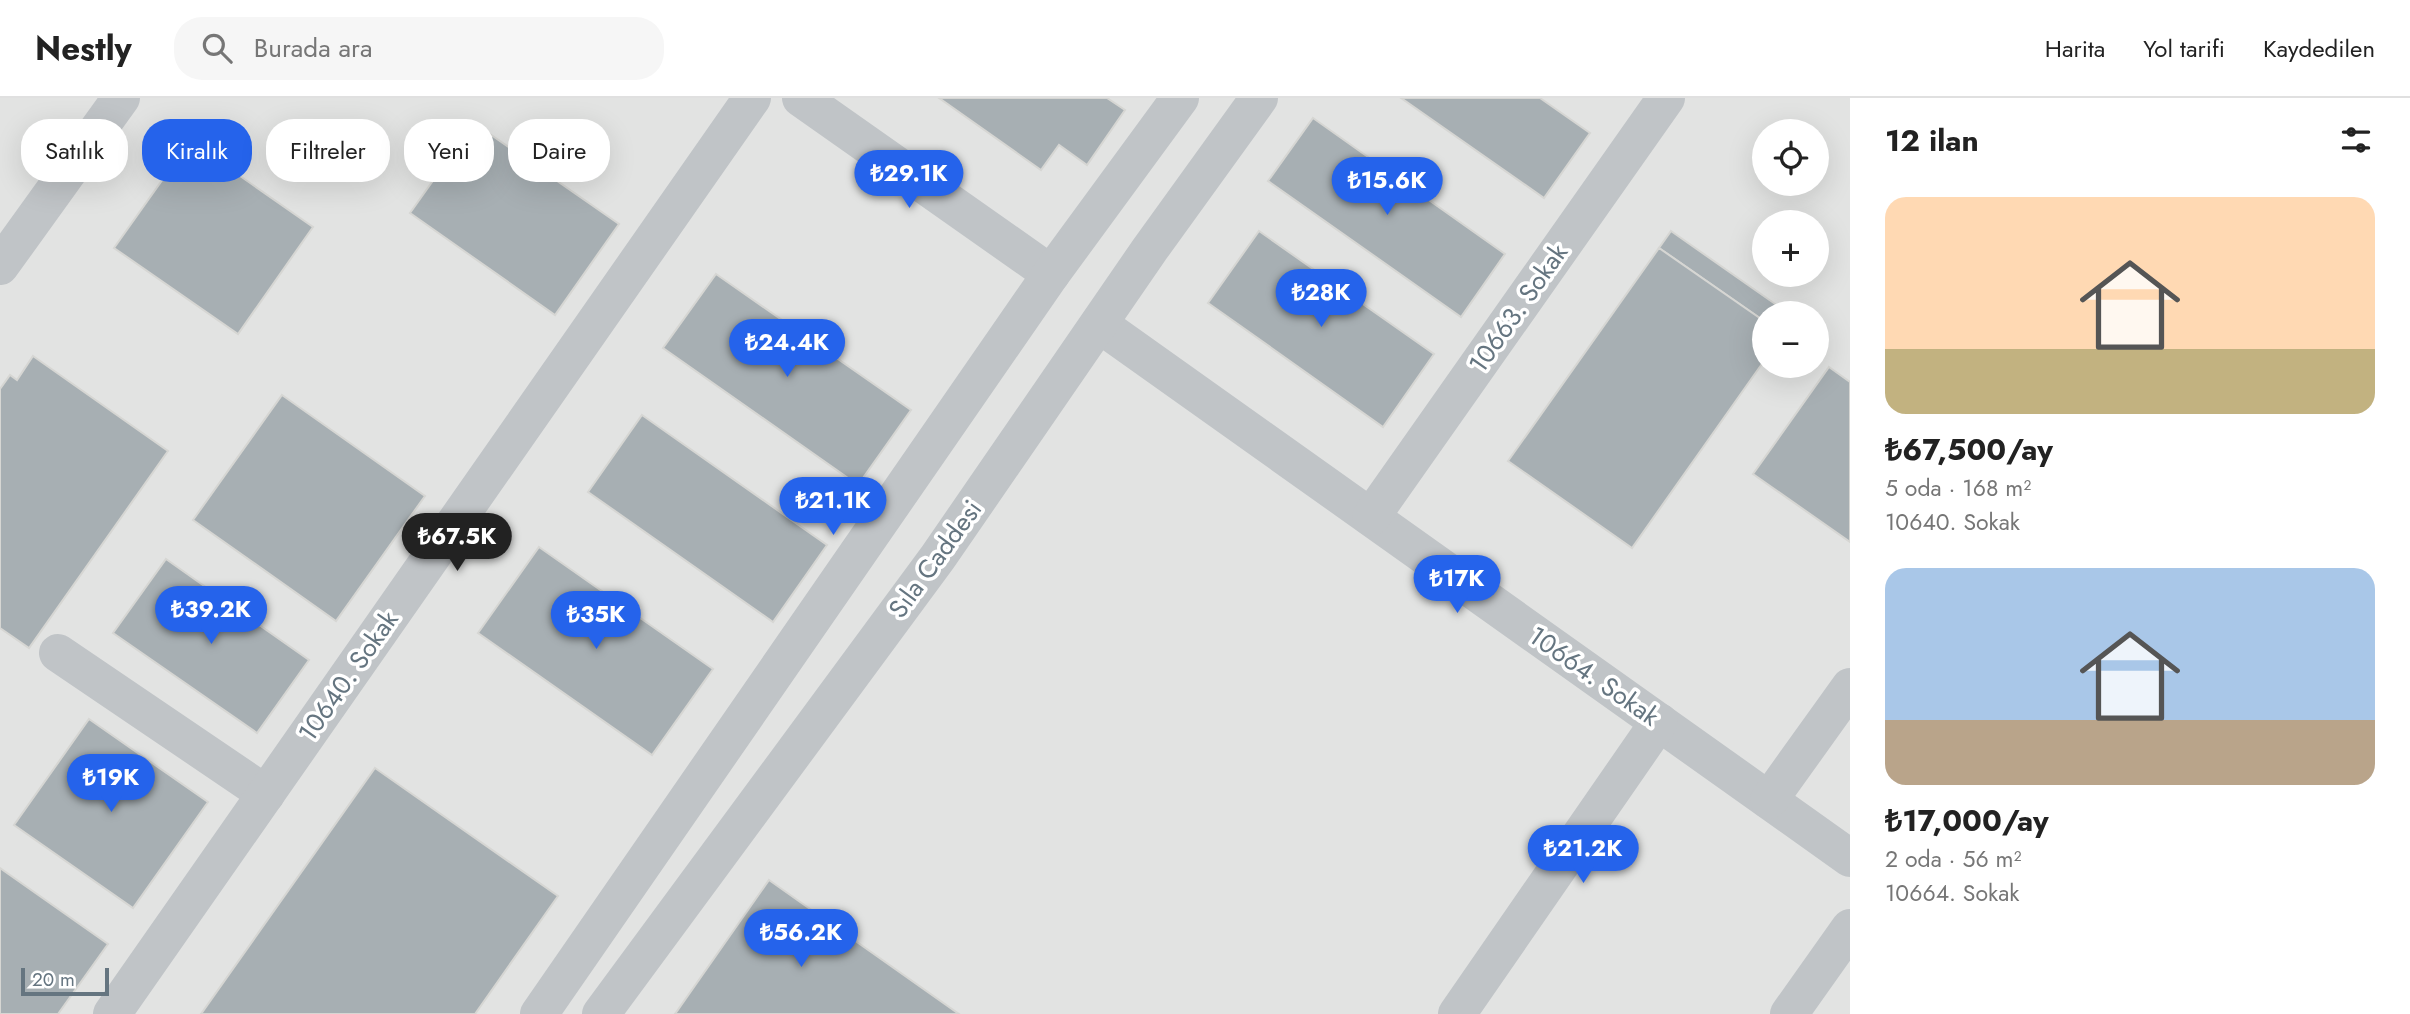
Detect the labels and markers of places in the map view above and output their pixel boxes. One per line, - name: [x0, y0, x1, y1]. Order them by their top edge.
- pin: ₺29.1K: [852, 150, 966, 210]
- pin: ₺15.6K: [1330, 158, 1444, 217]
- pin: ₺28K: [1280, 270, 1362, 329]
- pin: ₺24.4K: [730, 320, 844, 379]
- pin: ₺21.1K: [776, 478, 890, 537]
- pin: ₺67.5K: [400, 514, 514, 573]
- pin: ₺17K: [1416, 556, 1498, 615]
- pin: ₺39.2K: [154, 587, 268, 646]
- pin: ₺35K: [555, 592, 637, 651]
- pin: ₺19K: [70, 754, 152, 814]
- pin: ₺21.2K: [1526, 826, 1640, 885]
- pin: ₺56.2K: [744, 910, 858, 969]

